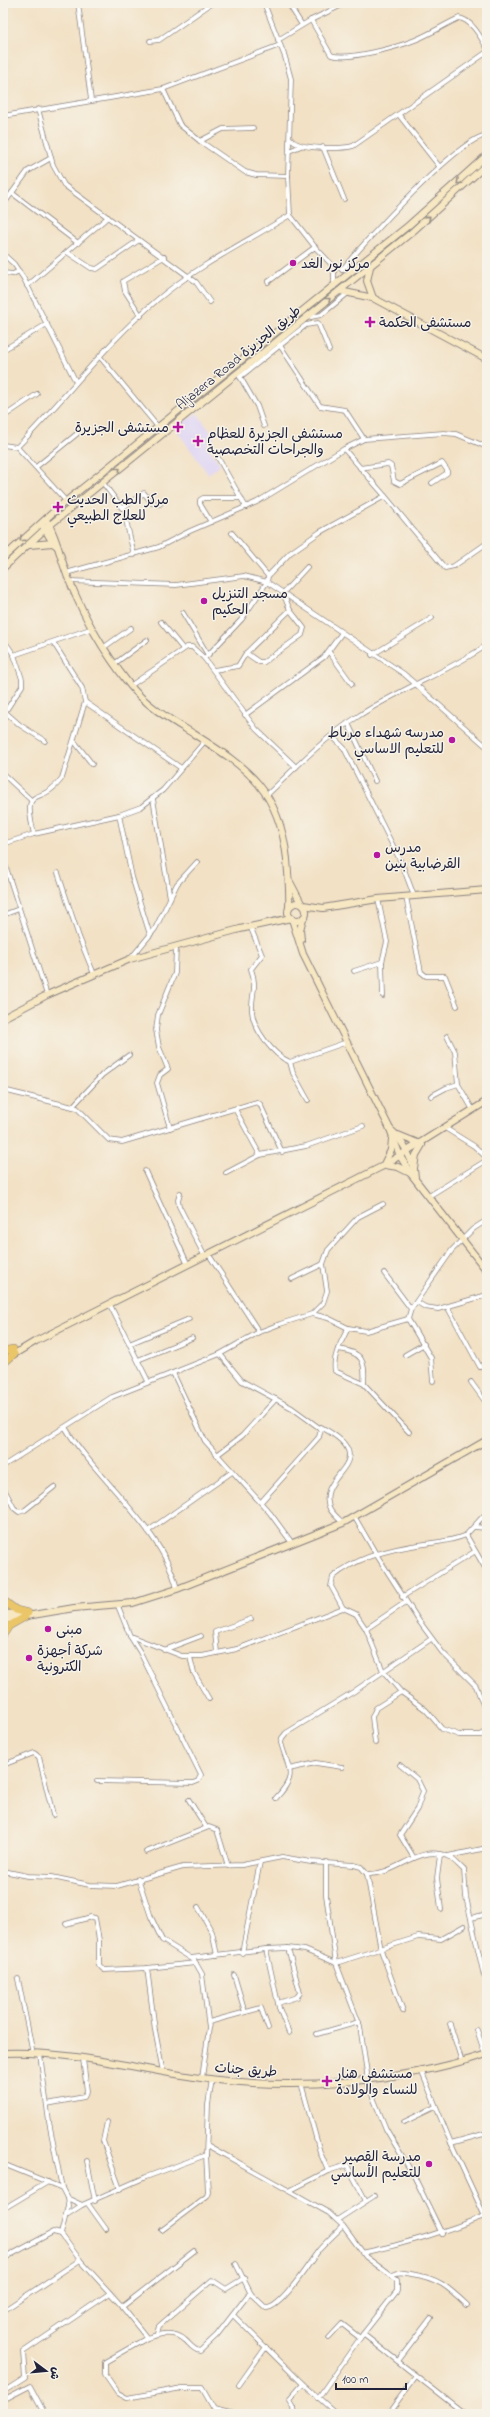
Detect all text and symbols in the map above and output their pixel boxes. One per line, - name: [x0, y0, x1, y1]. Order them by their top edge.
- one-way arrow: [456, 177, 464, 185]
- one-way arrow: [424, 216, 431, 223]
- place label: مركز نور الغد: [301, 254, 370, 275]
- marker: مركز نور الغد: [288, 258, 298, 268]
- one-way arrow: [323, 298, 330, 305]
- street label: Aljazera Road طريق الجزيزة: [172, 301, 306, 415]
- place label: مستشفى الحكمة: [379, 313, 471, 334]
- marker: مستشفى الحكمة: [364, 316, 376, 328]
- place label: مستشفى الجزيرة: [75, 418, 169, 439]
- marker: مستشفى الجزيرة: [172, 421, 184, 433]
- place label: مستشفى الجزيرة للعظام والجراحات التخصصية: [207, 424, 343, 461]
- marker: مستشفى الجزيرة للعظام والجراحات التخصصية: [192, 435, 204, 447]
- one-way arrow: [113, 468, 120, 475]
- place label: مركز الطب الحديث للعلاج الطبيعي: [67, 490, 169, 528]
- marker: مركز الطب الحديث للعلاج الطبيعي: [52, 501, 64, 513]
- one-way arrow: [20, 534, 27, 541]
- place label: مسجد التنزيل الحكيم: [212, 584, 288, 621]
- marker: مسجد التنزيل الحكيم: [199, 596, 209, 606]
- place label: مدرسه شهداء مرباط للتعليم الاساسي: [328, 723, 444, 761]
- marker: مدرسه شهداء مرباط للتعليم الاساسي: [447, 735, 457, 745]
- place label: مدرس القرضابية بنين: [385, 838, 460, 875]
- marker: مدرس القرضابية بنين: [372, 850, 382, 860]
- place label: مبنى: [56, 1620, 82, 1641]
- marker: مبنى: [43, 1624, 53, 1634]
- place label: شركة أجهزة الكترونية: [37, 1641, 103, 1678]
- marker: شركة أجهزة الكترونية: [24, 1653, 34, 1663]
- street label: طريق جنات: [214, 2058, 278, 2083]
- place label: مستشفى هنار للنساء والولادة: [335, 2064, 417, 2101]
- marker: مستشفى هنار للنساء والولادة: [321, 2075, 333, 2087]
- place label: مدرسة القصير للتعليم الأساسي: [331, 2147, 421, 2185]
- marker: مدرسة القصير للتعليم الأساسي: [424, 2159, 434, 2169]
- north arrow: [26, 2351, 66, 2391]
- text: ش: [45, 2365, 64, 2382]
- scale bar: [336, 2365, 406, 2391]
- text: 100 m: [342, 2371, 369, 2389]

